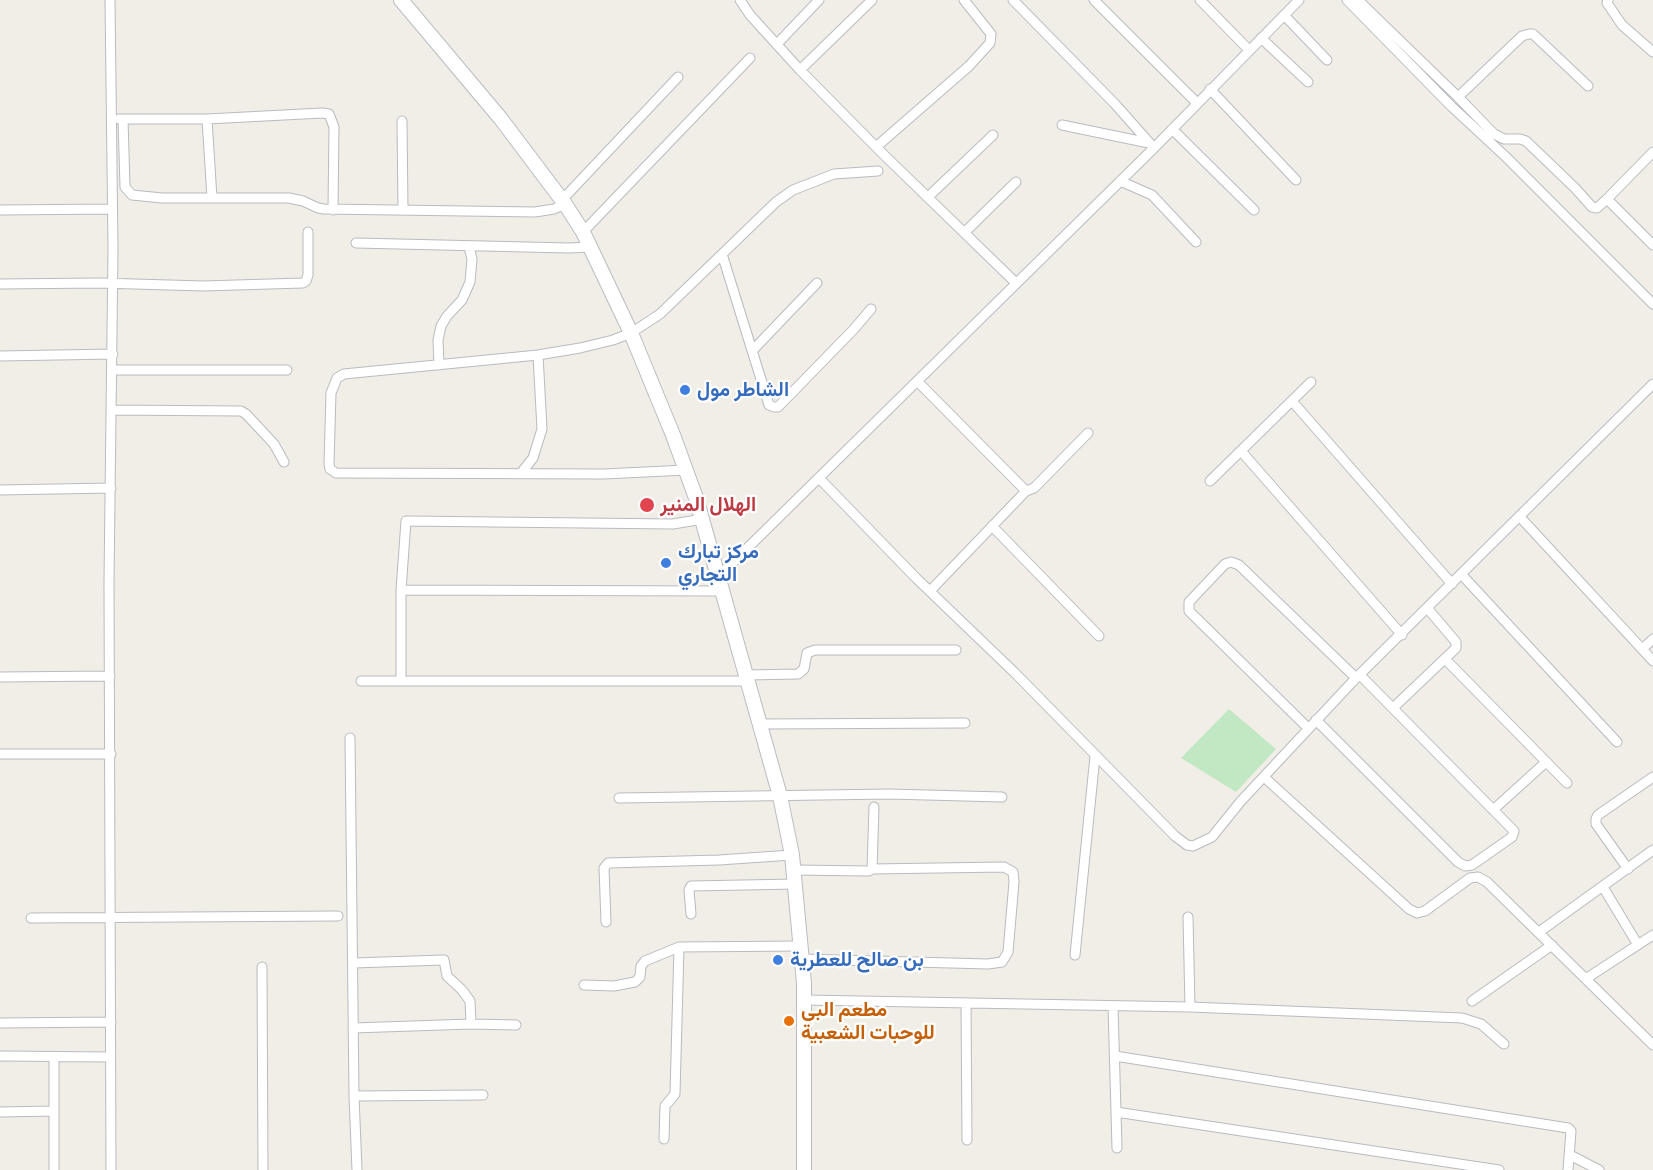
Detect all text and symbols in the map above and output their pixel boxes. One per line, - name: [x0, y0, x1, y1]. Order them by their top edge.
- place label: الشاطر مول: [697, 378, 789, 402]
- marker: الشاطر مول: [678, 383, 692, 397]
- place label: الهلال المنير: [660, 493, 756, 517]
- marker: الهلال المنير: [638, 496, 656, 514]
- place label: مركز تبارك التجاري: [678, 540, 759, 587]
- marker: مركز تبارك التجاري: [659, 556, 673, 570]
- place label: بن صالح للعطرية: [790, 948, 924, 972]
- marker: بن صالح للعطرية: [771, 953, 785, 967]
- place label: مطعم البي للوحبات الشعبية: [801, 998, 935, 1045]
- marker: مطعم البي للوحبات الشعبية: [782, 1014, 796, 1028]

